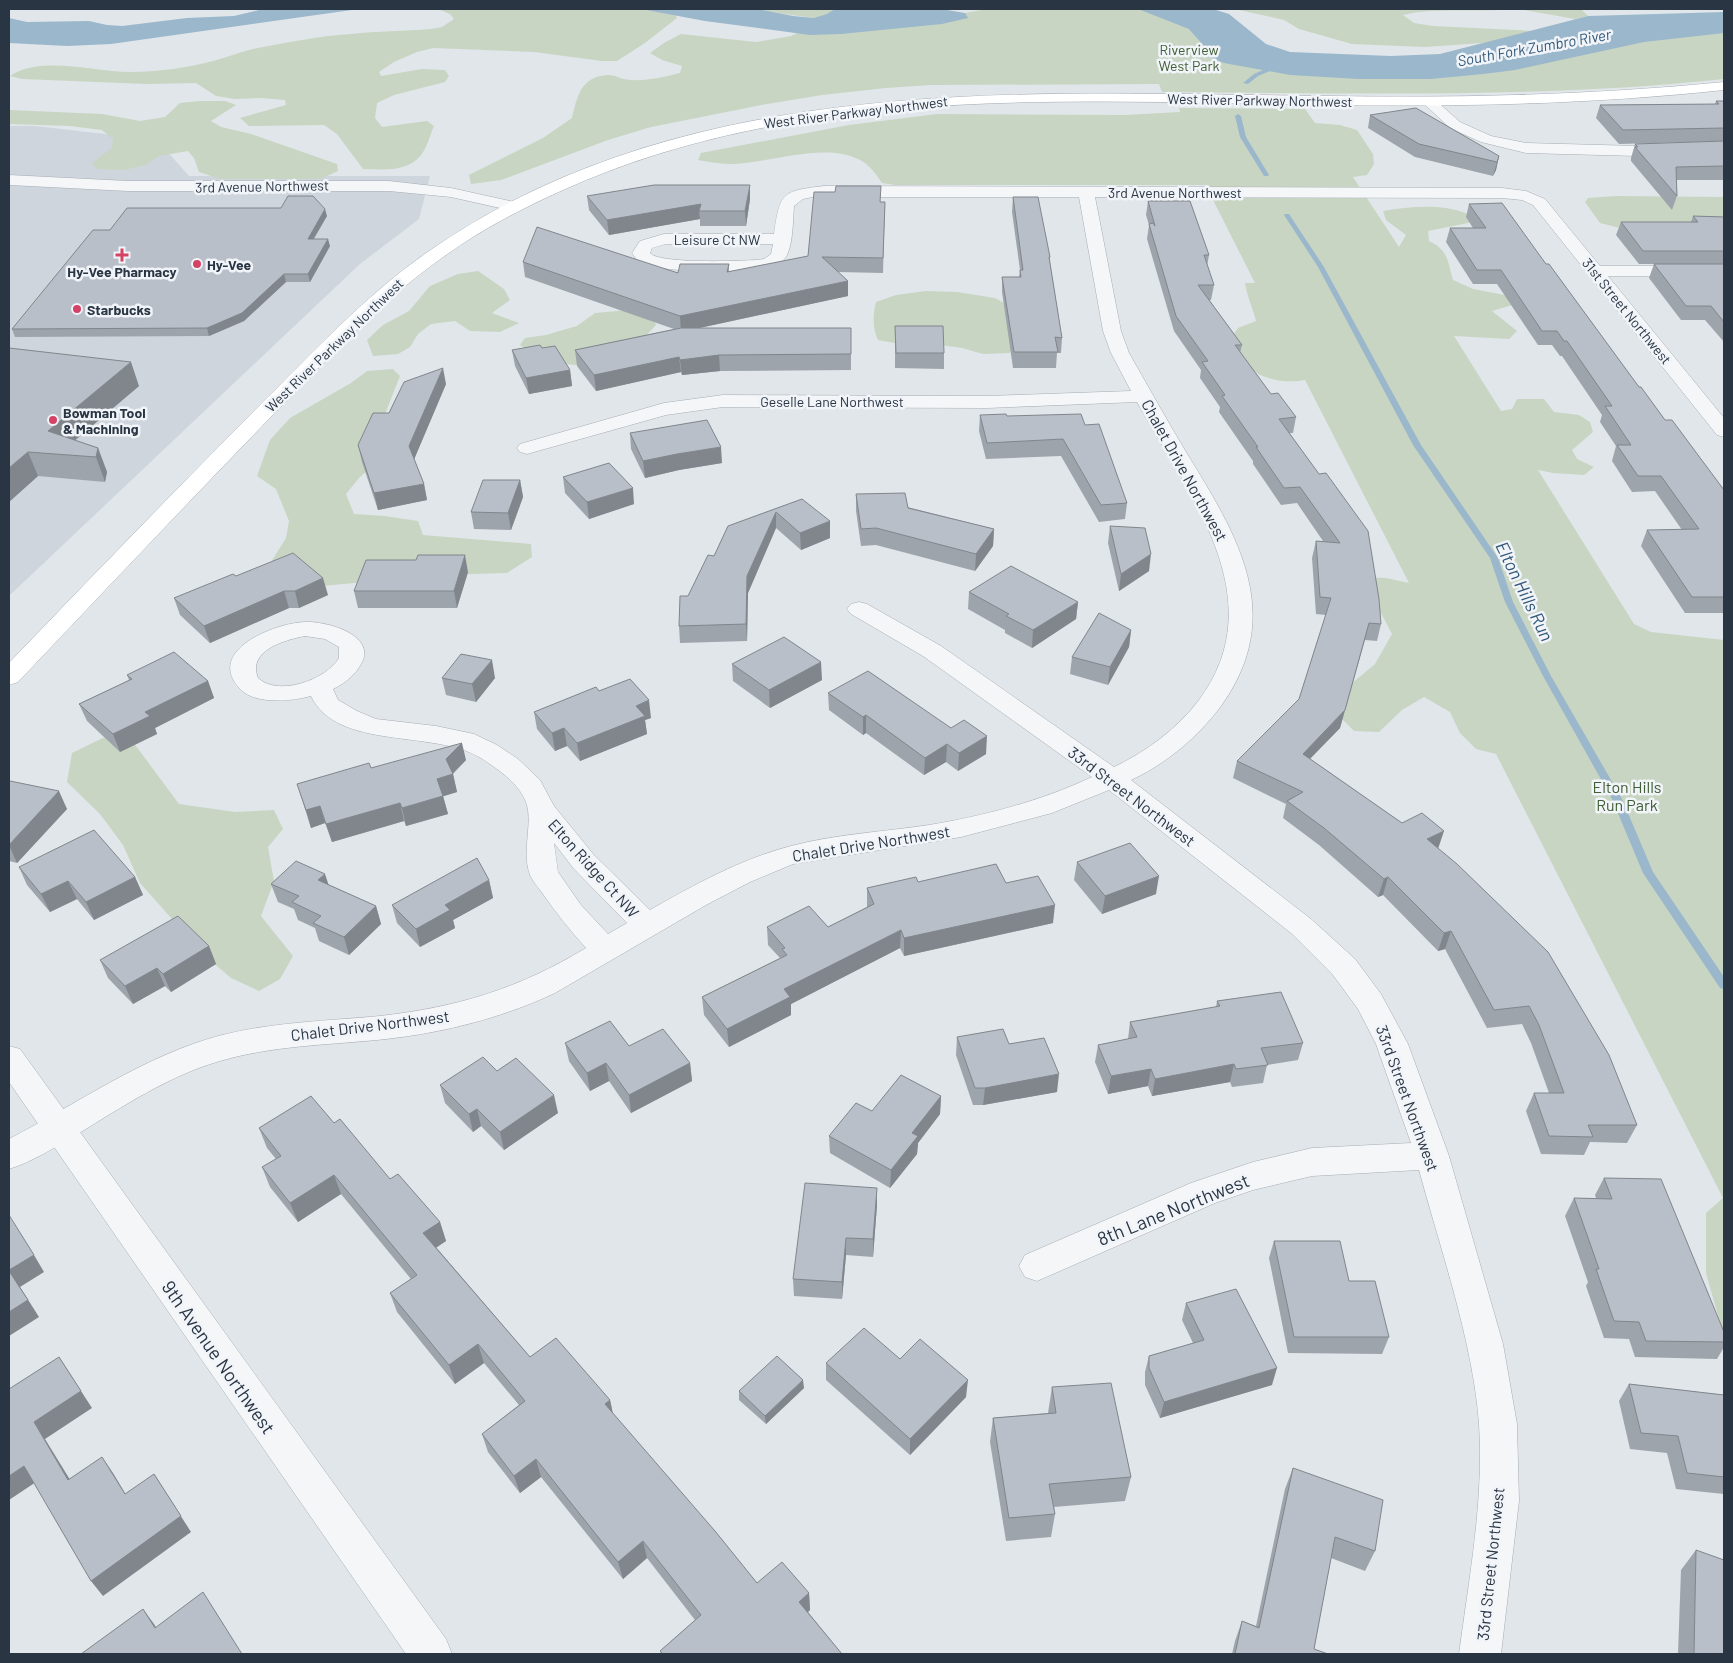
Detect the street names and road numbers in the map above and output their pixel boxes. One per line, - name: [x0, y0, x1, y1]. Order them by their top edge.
- street label: West River Parkway Northwest: [1167, 90, 1353, 110]
- street label: West River Parkway Northwest: [763, 92, 949, 132]
- street label: 3rd Avenue Northwest: [195, 176, 329, 196]
- street label: 3rd Avenue Northwest: [1108, 184, 1242, 201]
- street label: Leisure Ct NW: [674, 231, 760, 248]
- street label: 31st Street Northwest: [1579, 255, 1675, 367]
- street label: West River Parkway Northwest: [262, 275, 406, 415]
- street label: Geselle Lane Northwest: [760, 393, 904, 410]
- street label: Chalet Drive Northwest: [1138, 396, 1232, 544]
- street label: 33rd Street Northwest: [1065, 742, 1199, 850]
- street label: Elton Ridge Ct NW: [545, 815, 643, 921]
- street label: Chalet Drive Northwest: [791, 821, 951, 865]
- street label: Chalet Drive Northwest: [290, 1006, 450, 1044]
- street label: 33rd Street Northwest: [1373, 1022, 1443, 1174]
- street label: 8th Lane Northwest: [1094, 1168, 1252, 1250]
- street label: 9th Avenue Northwest: [157, 1276, 281, 1438]
- street label: 33rd Street Northwest: [1472, 1486, 1508, 1642]

